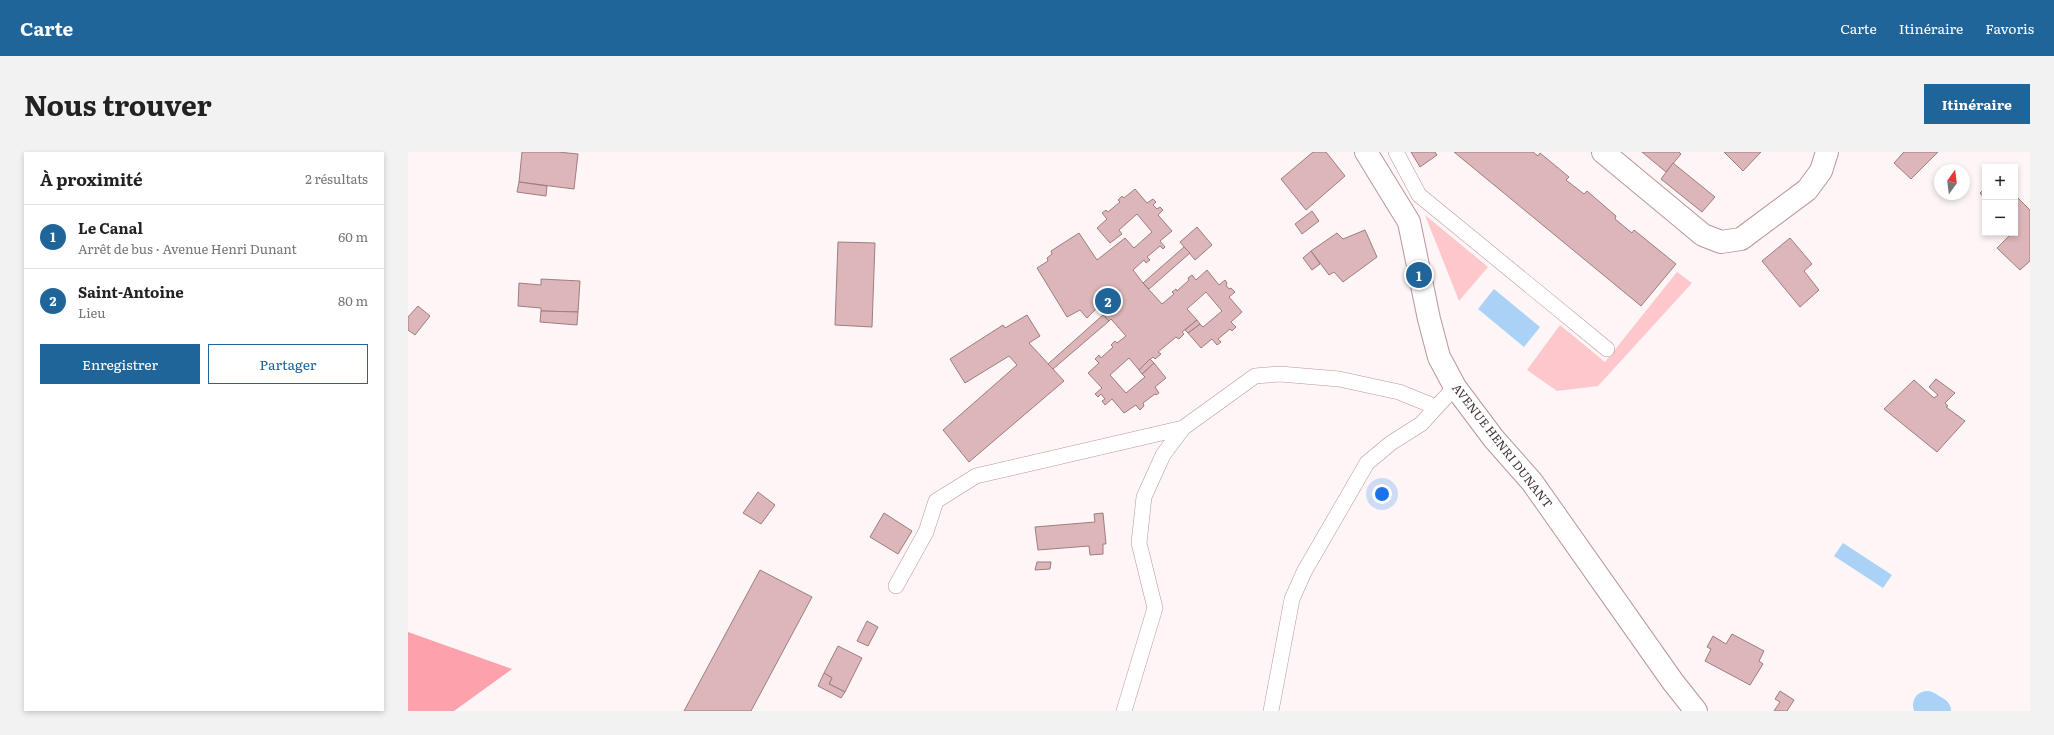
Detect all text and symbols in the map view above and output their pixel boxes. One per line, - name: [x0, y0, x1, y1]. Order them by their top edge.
- text: Carte: [20, 14, 73, 42]
- text: Carte: [1840, 18, 1877, 38]
- text: Itinéraire: [1899, 18, 1963, 38]
- text: Favoris: [1985, 18, 2034, 38]
- text: Nous trouver: [24, 83, 212, 125]
- button: Itinéraire: [1924, 84, 2030, 124]
- north arrow: [1934, 164, 1970, 200]
- map controls: [1982, 164, 2018, 236]
- button: +: [1982, 164, 2018, 200]
- text: À proximité: [40, 166, 143, 191]
- text: 2 résultats: [305, 169, 368, 188]
- button: −: [1982, 200, 2018, 236]
- text: Le Canal: [78, 216, 143, 239]
- text: 1: [50, 227, 56, 246]
- text: 60 m: [338, 227, 368, 246]
- text: Arrêt de bus · Avenue Henri Dunant: [78, 239, 297, 258]
- pin: 1: [1406, 260, 1432, 290]
- text: Saint-Antoine: [78, 280, 184, 303]
- pin: 2: [1095, 286, 1121, 316]
- text: 2: [50, 291, 56, 310]
- text: 80 m: [338, 291, 368, 310]
- text: Lieu: [78, 303, 106, 322]
- button: Enregistrer: [40, 344, 200, 384]
- button: Partager: [208, 344, 368, 384]
- street label: AVENUE HENRI DUNANT: [1448, 379, 1557, 512]
- your location: [1372, 484, 1392, 504]

